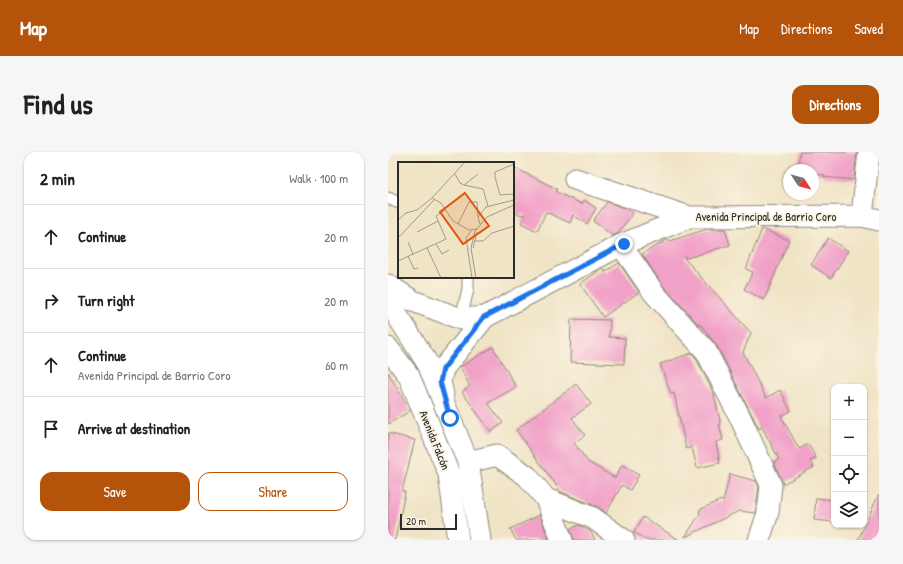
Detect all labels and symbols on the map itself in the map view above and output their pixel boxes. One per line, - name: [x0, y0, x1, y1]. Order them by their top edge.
- inset map: [398, 162, 514, 278]
- north arrow: [783, 164, 819, 200]
- street label: Avenida Principal de Barrio Coro: [696, 208, 837, 225]
- route end: [615, 235, 633, 253]
- street label: Avenida Falcón: [415, 408, 455, 472]
- route start: [441, 409, 459, 427]
- scale bar: [400, 512, 457, 531]

